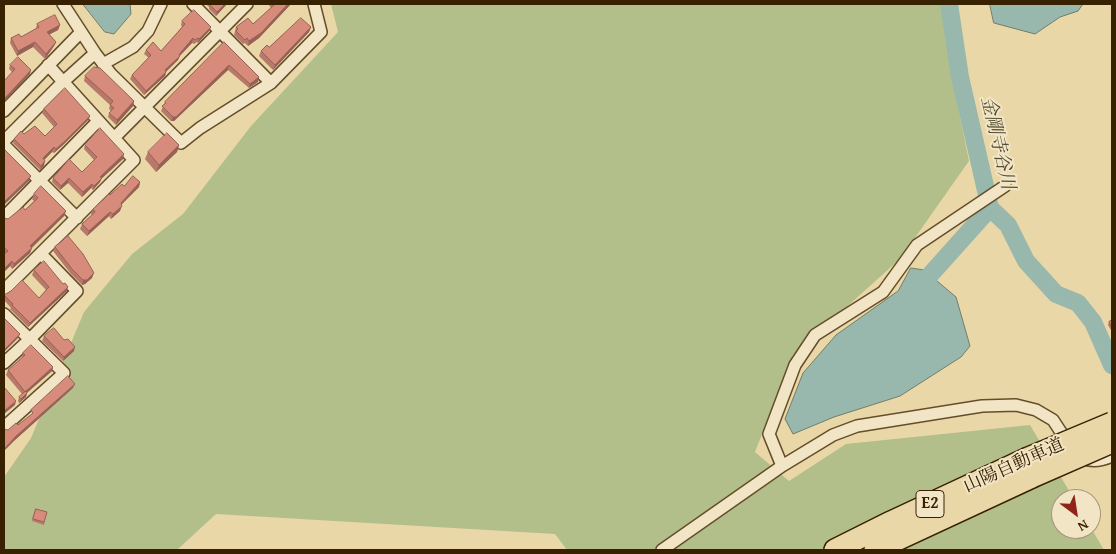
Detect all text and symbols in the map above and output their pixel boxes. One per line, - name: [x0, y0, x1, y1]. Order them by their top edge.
- water label: 金剛寺谷川: [975, 94, 1019, 192]
- street label: 山陽自動車道: [960, 434, 1068, 498]
- north arrow: [1051, 489, 1101, 539]
- road number: E2: [916, 490, 944, 518]
- text: N: [1074, 515, 1092, 537]

